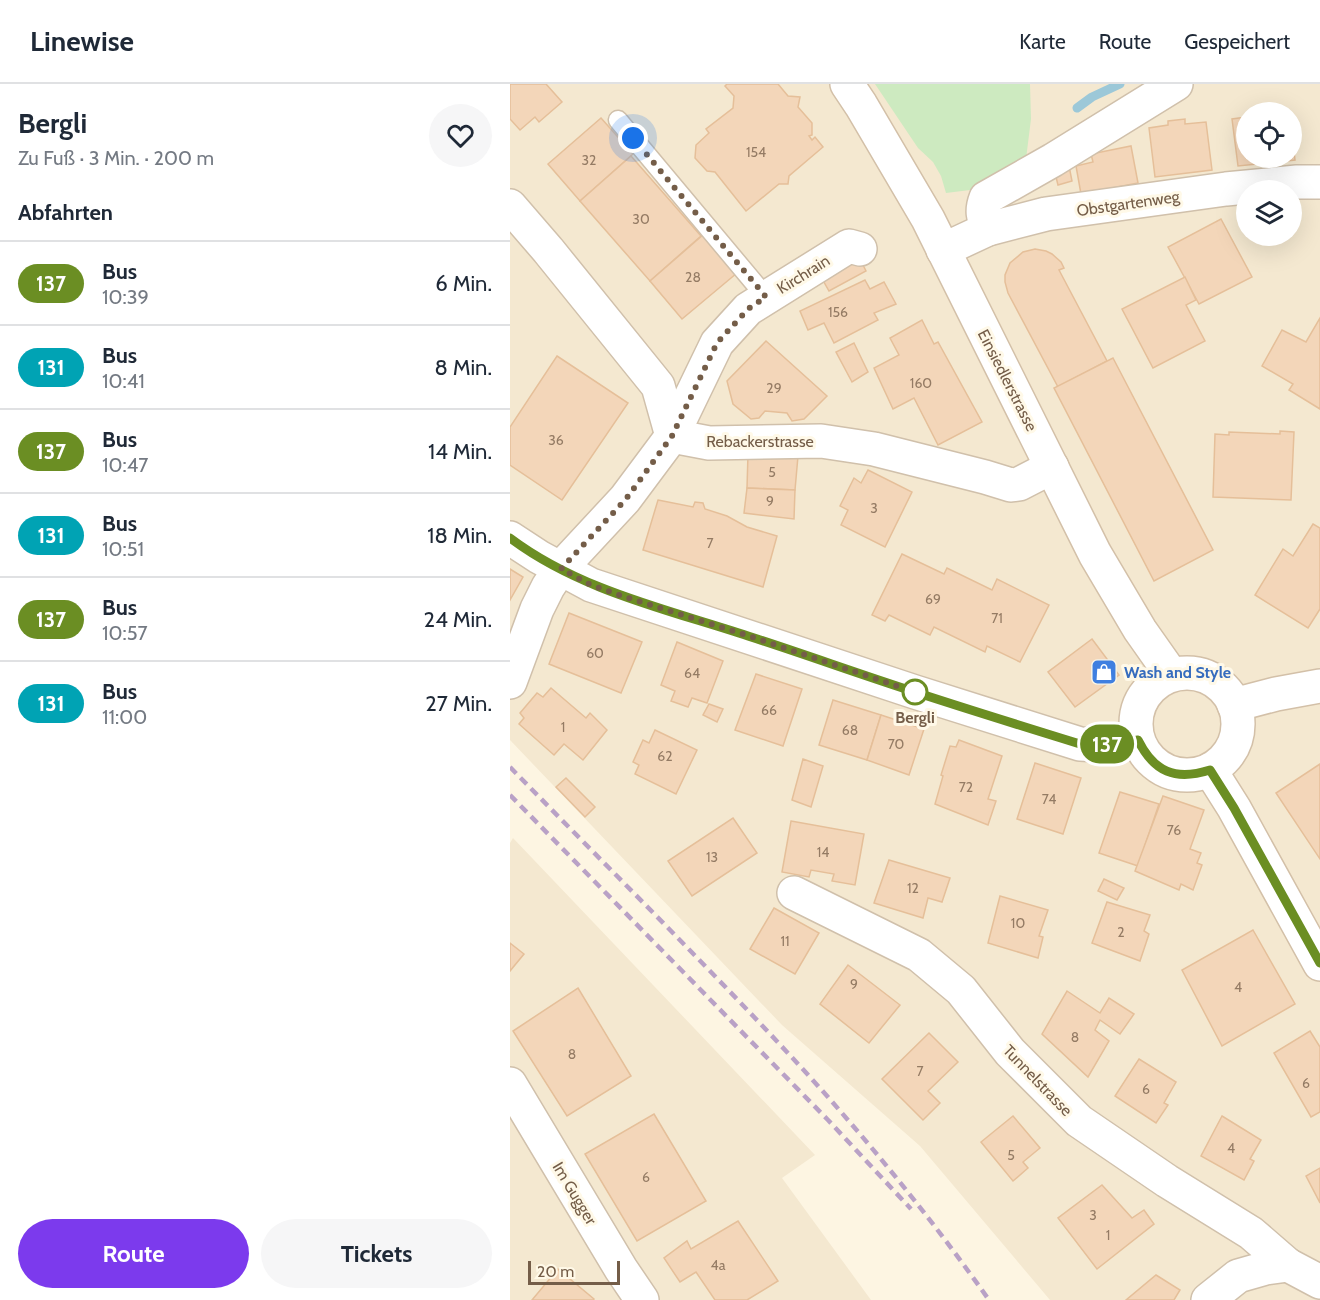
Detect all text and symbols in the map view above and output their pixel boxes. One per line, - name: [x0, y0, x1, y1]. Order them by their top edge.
- text: Linewise: [30, 24, 134, 58]
- text: Karte: [1019, 29, 1066, 54]
- text: Route: [1099, 29, 1151, 54]
- text: Gespeichert: [1184, 29, 1290, 54]
- map controls: [1236, 102, 1302, 246]
- button: locate: [1236, 102, 1302, 168]
- button: heart: [429, 104, 492, 167]
- text: Bergli: [18, 106, 87, 140]
- your location: [618, 123, 648, 153]
- house number: 154: [746, 143, 766, 161]
- text: Zu Fuß · 3 Min. · 200 m: [18, 146, 214, 170]
- house number: 32: [582, 151, 596, 169]
- button: layers: [1236, 180, 1302, 246]
- street label: Obstgartenweg: [1075, 187, 1182, 220]
- text: Abfahrten: [18, 199, 113, 226]
- house number: 30: [632, 210, 650, 228]
- street label: Kirchrain: [773, 251, 833, 298]
- text: Bus: [102, 258, 137, 285]
- house number: 28: [685, 268, 701, 286]
- text: 6 Min.: [435, 270, 492, 297]
- text: 137: [36, 271, 66, 296]
- text: 10:39: [102, 285, 149, 309]
- house number: 156: [828, 303, 848, 321]
- street label: Einsiedlerstrasse: [974, 326, 1041, 434]
- text: Bus: [102, 342, 137, 369]
- text: 8 Min.: [435, 354, 492, 381]
- text: 131: [38, 355, 64, 380]
- text: 10:41: [102, 369, 145, 393]
- house number: 160: [910, 374, 932, 392]
- house number: 29: [766, 379, 782, 397]
- text: Bus: [102, 426, 137, 453]
- house number: 36: [548, 431, 564, 449]
- street label: Rebackerstrasse: [706, 432, 814, 451]
- text: 14 Min.: [428, 438, 492, 465]
- text: 137: [36, 439, 66, 464]
- text: 10:47: [102, 453, 148, 477]
- house number: 5: [768, 463, 776, 481]
- house number: 9: [766, 492, 774, 510]
- house number: 3: [870, 499, 878, 517]
- text: Bus: [102, 510, 137, 537]
- text: 18 Min.: [427, 522, 492, 549]
- text: 131: [38, 523, 64, 548]
- house number: 7: [706, 534, 714, 552]
- text: 10:51: [102, 537, 144, 561]
- house number: 69: [925, 590, 941, 608]
- text: Bus: [102, 594, 137, 621]
- text: 24 Min.: [424, 606, 492, 633]
- text: 137: [36, 607, 66, 632]
- house number: 71: [991, 609, 1003, 627]
- text: 10:57: [102, 621, 148, 645]
- house number: 60: [586, 644, 604, 662]
- shop icon: Wash and Style: [1089, 657, 1119, 687]
- place label: Wash and Style: [1124, 663, 1231, 682]
- house number: 64: [684, 664, 700, 682]
- text: Bus: [102, 678, 137, 705]
- marker: Bergli: [902, 679, 928, 705]
- text: 27 Min.: [425, 690, 492, 717]
- text: 131: [38, 691, 64, 716]
- house number: 66: [761, 701, 777, 719]
- text: 11:00: [102, 705, 147, 729]
- place label: Bergli: [895, 708, 935, 727]
- house number: 1: [561, 718, 565, 736]
- house number: 68: [842, 721, 858, 739]
- line badge: 137: [1072, 724, 1142, 764]
- text: 137: [1092, 732, 1122, 757]
- house number: 70: [888, 735, 905, 753]
- house number: 62: [657, 747, 673, 765]
- house number: 72: [959, 778, 973, 796]
- house number: 74: [1042, 790, 1056, 808]
- house number: 76: [1167, 821, 1181, 839]
- house number: 14: [817, 843, 829, 861]
- house number: 13: [706, 848, 718, 866]
- house number: 12: [907, 879, 919, 897]
- house number: 10: [1011, 914, 1025, 932]
- house number: 2: [1117, 923, 1125, 941]
- house number: 11: [780, 932, 790, 950]
- house number: 9: [850, 975, 858, 993]
- house number: 4: [1234, 978, 1242, 996]
- house number: 8: [1071, 1028, 1079, 1046]
- street label: Tunnelstrasse: [999, 1041, 1076, 1120]
- house number: 8: [568, 1045, 576, 1063]
- house number: 7: [916, 1062, 924, 1080]
- house number: 6: [1302, 1074, 1310, 1092]
- house number: 6: [1142, 1080, 1150, 1098]
- house number: 4: [1227, 1139, 1235, 1157]
- house number: 5: [1007, 1146, 1015, 1164]
- street label: Im Gugger: [548, 1158, 601, 1229]
- house number: 6: [642, 1168, 650, 1186]
- house number: 3: [1089, 1206, 1097, 1224]
- button: Route: [18, 1219, 249, 1288]
- button: Tickets: [261, 1219, 492, 1288]
- house number: 1: [1106, 1226, 1110, 1244]
- house number: 4a: [711, 1256, 726, 1274]
- scale bar: [528, 1258, 620, 1286]
- text: 20 m: [537, 1262, 574, 1281]

